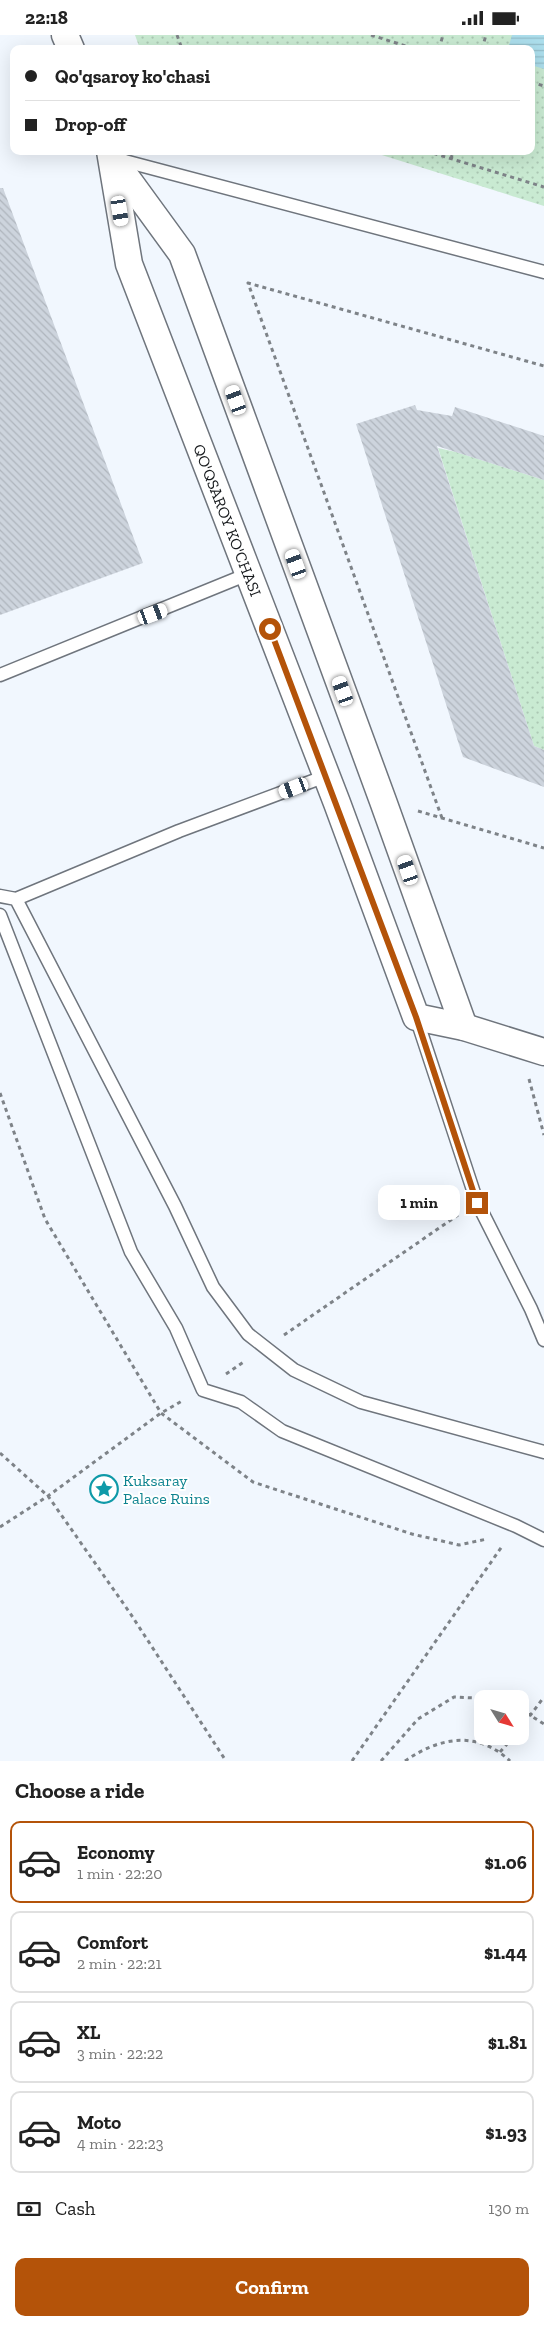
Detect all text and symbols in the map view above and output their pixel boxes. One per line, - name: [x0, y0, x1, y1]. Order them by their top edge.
- text: 22:18: [25, 6, 68, 29]
- text: Qo'qsaroy ko'chasi: [55, 65, 210, 88]
- text: Drop-off: [55, 113, 126, 136]
- car: [110, 195, 129, 227]
- car: [223, 383, 248, 417]
- street label: QO'QSAROY KO'CHASI: [189, 441, 265, 599]
- car: [283, 547, 308, 581]
- car: [136, 602, 169, 626]
- route start: [259, 618, 281, 640]
- car: [330, 674, 355, 708]
- car: [277, 776, 310, 800]
- car: [396, 853, 419, 887]
- callout: 1 min: [377, 1185, 460, 1221]
- route end: [466, 1192, 488, 1214]
- text: 1 min: [400, 1193, 438, 1212]
- place label: Kuksaray Palace Ruins: [123, 1471, 210, 1508]
- place icon: Kuksaray Palace Ruins: [89, 1474, 119, 1504]
- north arrow: [474, 1690, 529, 1745]
- map controls: [474, 1690, 529, 1745]
- text: Choose a ride: [15, 1777, 145, 1804]
- icon: car: [17, 1840, 62, 1885]
- text: Economy: [77, 1841, 155, 1864]
- text: $1.06: [485, 1851, 527, 1874]
- text: 1 min · 22:20: [77, 1864, 163, 1883]
- icon: car: [17, 1930, 62, 1975]
- text: Comfort: [77, 1931, 148, 1954]
- text: $1.44: [484, 1941, 527, 1964]
- text: 2 min · 22:21: [77, 1954, 162, 1973]
- icon: car: [17, 2020, 62, 2065]
- text: XL: [77, 2021, 100, 2044]
- text: $1.81: [488, 2031, 527, 2054]
- text: 3 min · 22:22: [77, 2044, 163, 2063]
- icon: car: [17, 2110, 62, 2155]
- text: Moto: [77, 2111, 121, 2134]
- text: $1.93: [485, 2121, 527, 2144]
- text: 4 min · 22:23: [77, 2134, 164, 2153]
- icon: cash: [15, 2195, 43, 2223]
- text: Cash: [55, 2197, 95, 2220]
- text: 130 m: [488, 2199, 529, 2218]
- button: Confirm: [15, 2258, 529, 2316]

